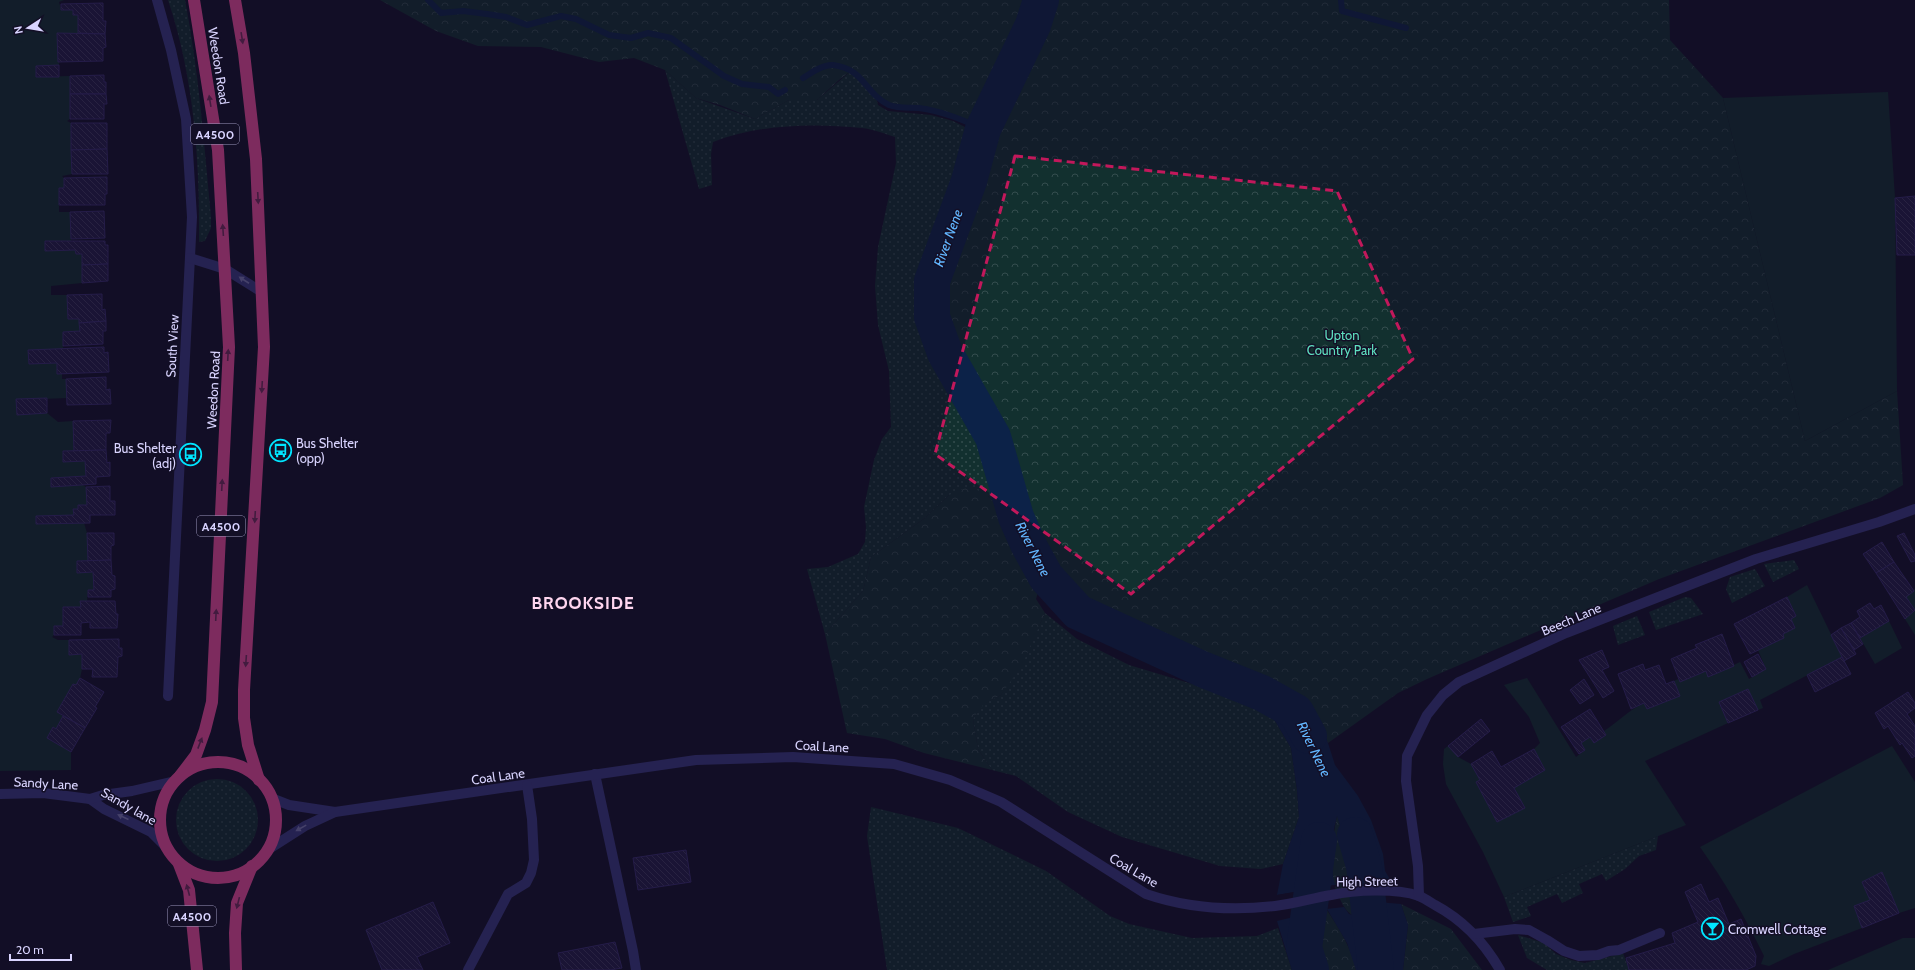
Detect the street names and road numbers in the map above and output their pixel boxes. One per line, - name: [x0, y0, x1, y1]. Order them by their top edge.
- street label: Weedon Road: [205, 26, 233, 106]
- road number: A4500: [191, 124, 239, 144]
- street label: South View: [162, 313, 182, 378]
- street label: Weedon Road: [203, 351, 223, 429]
- road number: A4500: [197, 516, 245, 536]
- street label: Beech Lane: [1539, 599, 1604, 639]
- street label: Coal Lane: [795, 737, 850, 755]
- street label: Coal Lane: [470, 764, 526, 788]
- street label: Sandy Lane: [13, 773, 79, 793]
- street label: Sandy lane: [99, 784, 160, 828]
- street label: Coal Lane: [1107, 850, 1162, 891]
- street label: High Street: [1336, 872, 1399, 890]
- road number: A4500: [168, 906, 216, 926]

